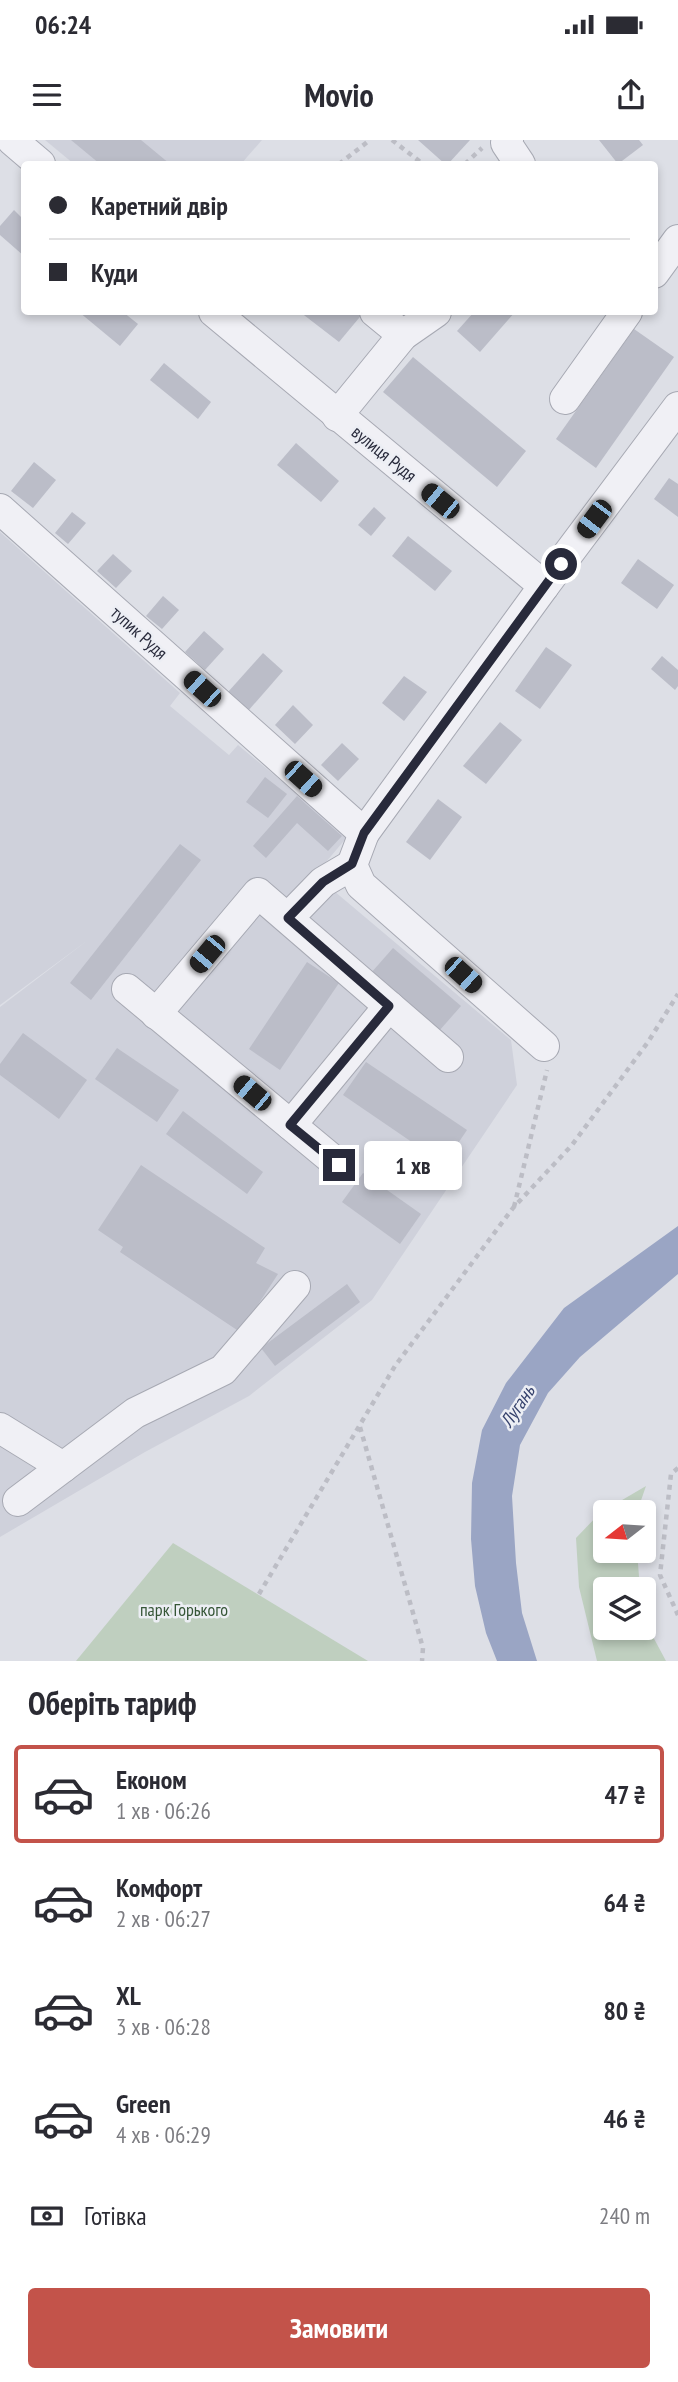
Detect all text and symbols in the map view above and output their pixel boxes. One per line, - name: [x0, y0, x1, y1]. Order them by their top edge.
- text: 06:24: [35, 8, 91, 41]
- text: Movio: [304, 74, 374, 116]
- icon: menu: [28, 76, 66, 114]
- icon: share: [612, 76, 650, 114]
- text: Каретний двір: [91, 189, 228, 222]
- text: Куди: [91, 256, 138, 289]
- street label: вулиця Рудя: [347, 420, 422, 487]
- car: [418, 480, 463, 522]
- car: [573, 496, 616, 542]
- route start: [545, 548, 577, 580]
- street label: тупик Рудя: [106, 601, 172, 664]
- car: [180, 667, 225, 711]
- car: [281, 757, 326, 801]
- car: [186, 931, 229, 977]
- car: [441, 953, 486, 997]
- car: [230, 1071, 275, 1115]
- callout: 1 хв: [364, 1140, 462, 1190]
- route end: [323, 1149, 355, 1181]
- text: 1 хв: [395, 1151, 431, 1180]
- water label: Лугань: [494, 1380, 540, 1432]
- north arrow: [593, 1500, 656, 1563]
- map controls: [593, 1500, 656, 1640]
- button: layers: [593, 1577, 656, 1640]
- park label: парк Горького: [140, 1598, 228, 1621]
- text: Оберіть тариф: [28, 1682, 196, 1724]
- icon: car: [32, 1763, 95, 1826]
- text: Економ: [116, 1763, 187, 1796]
- text: 47 ₴: [605, 1778, 646, 1811]
- text: 1 хв · 06:26: [116, 1796, 211, 1825]
- icon: car: [32, 1871, 95, 1934]
- text: Комфорт: [116, 1871, 202, 1904]
- text: 64 ₴: [603, 1886, 646, 1919]
- text: 2 хв · 06:27: [116, 1904, 211, 1933]
- icon: car: [32, 1979, 95, 2042]
- text: XL: [116, 1979, 141, 2012]
- text: 80 ₴: [603, 1994, 646, 2027]
- text: 3 хв · 06:28: [116, 2012, 211, 2041]
- icon: car: [32, 2087, 95, 2150]
- text: Green: [116, 2087, 171, 2120]
- text: 46 ₴: [603, 2102, 646, 2135]
- text: 4 хв · 06:29: [116, 2120, 211, 2149]
- icon: cash: [28, 2197, 66, 2235]
- text: Готівка: [84, 2199, 147, 2232]
- text: 240 m: [599, 2201, 650, 2230]
- button: Замовити: [28, 2288, 650, 2368]

